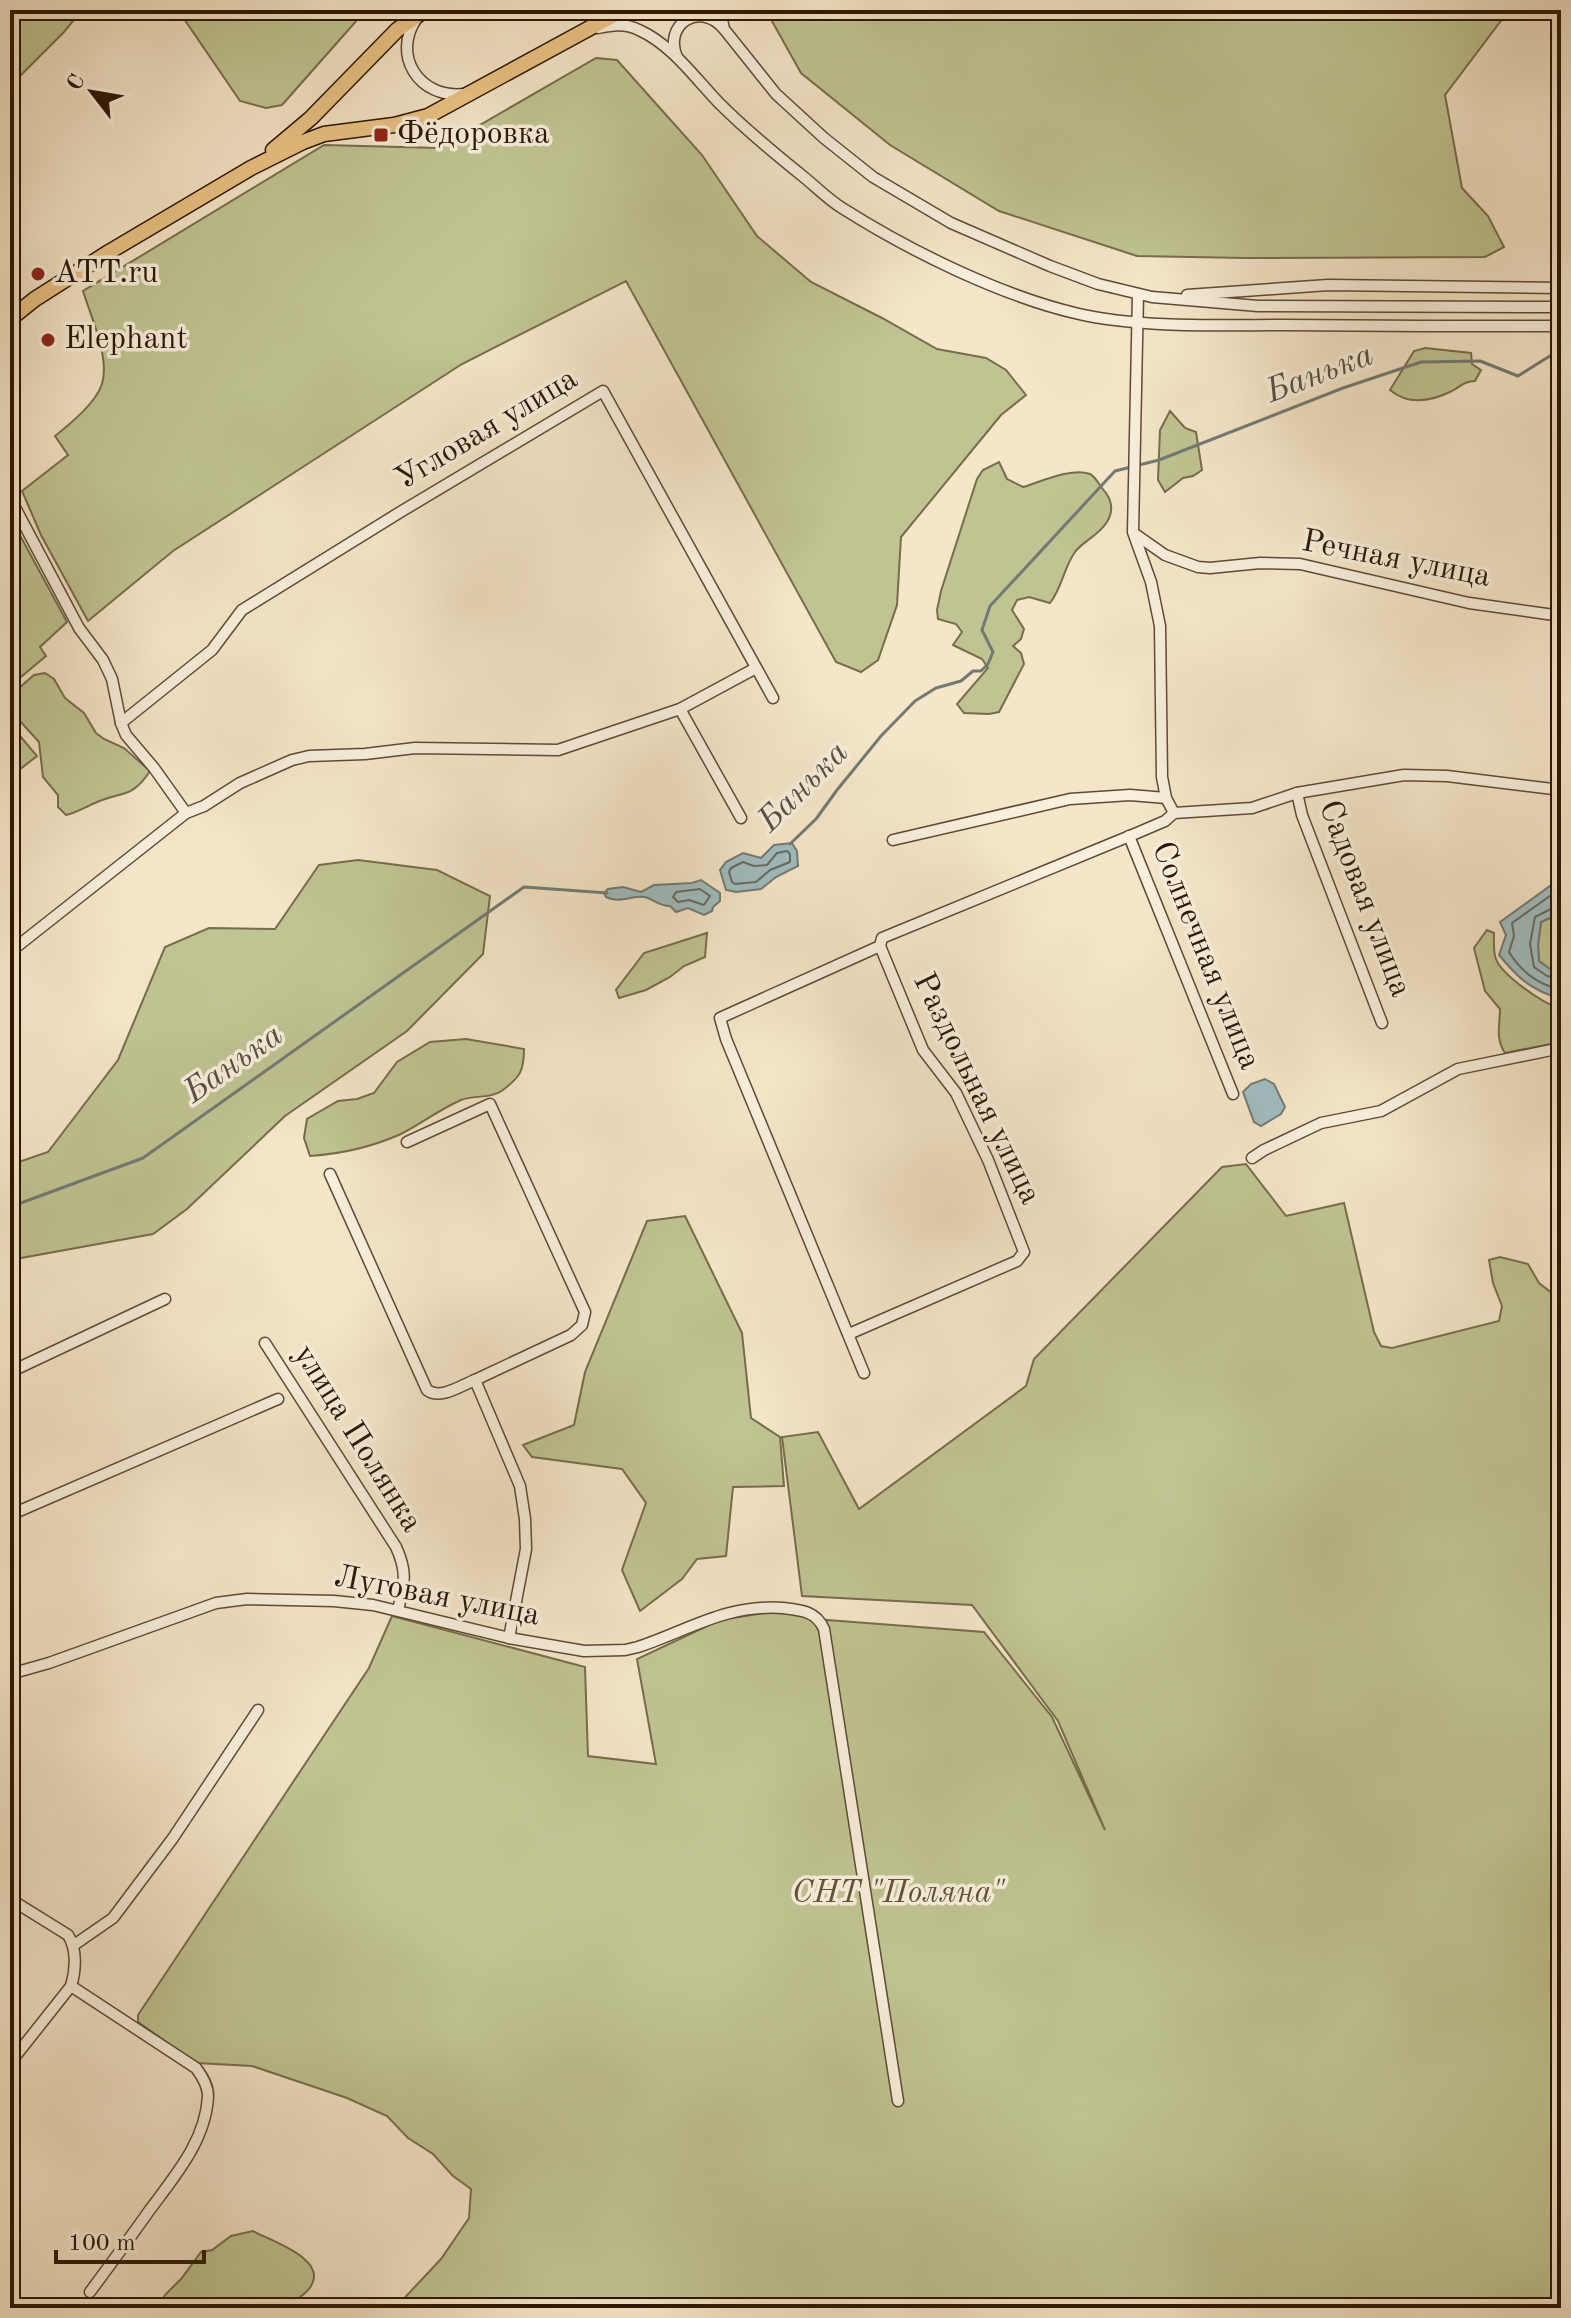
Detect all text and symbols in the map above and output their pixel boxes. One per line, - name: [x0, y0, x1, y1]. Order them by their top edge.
- north arrow: [52, 52, 132, 132]
- text: С: [63, 71, 90, 95]
- place label: Фёдоровка: [397, 119, 550, 151]
- marker: Фёдоровка: [372, 126, 390, 144]
- place label: ATT.ru: [54, 258, 158, 290]
- marker: ATT.ru: [29, 265, 47, 283]
- place label: Elephant: [64, 324, 188, 356]
- marker: Elephant: [39, 331, 57, 349]
- water label: Банька: [1260, 338, 1378, 411]
- street label: Угловая улица: [391, 363, 584, 497]
- street label: Речная улица: [1299, 526, 1493, 594]
- water label: Банька: [751, 735, 856, 840]
- street label: Садовая улица: [1312, 796, 1416, 1002]
- street label: Солнечная улица: [1145, 838, 1265, 1075]
- street label: Раздольная улица: [906, 968, 1046, 1210]
- water label: Банька: [177, 1018, 290, 1111]
- street label: улица Полянка: [287, 1340, 427, 1538]
- street label: Луговая улица: [332, 1561, 543, 1633]
- park label: СНТ "Поляна": [792, 1878, 1006, 1910]
- scale bar: [56, 2214, 204, 2264]
- text: 100 m: [68, 2232, 136, 2256]

